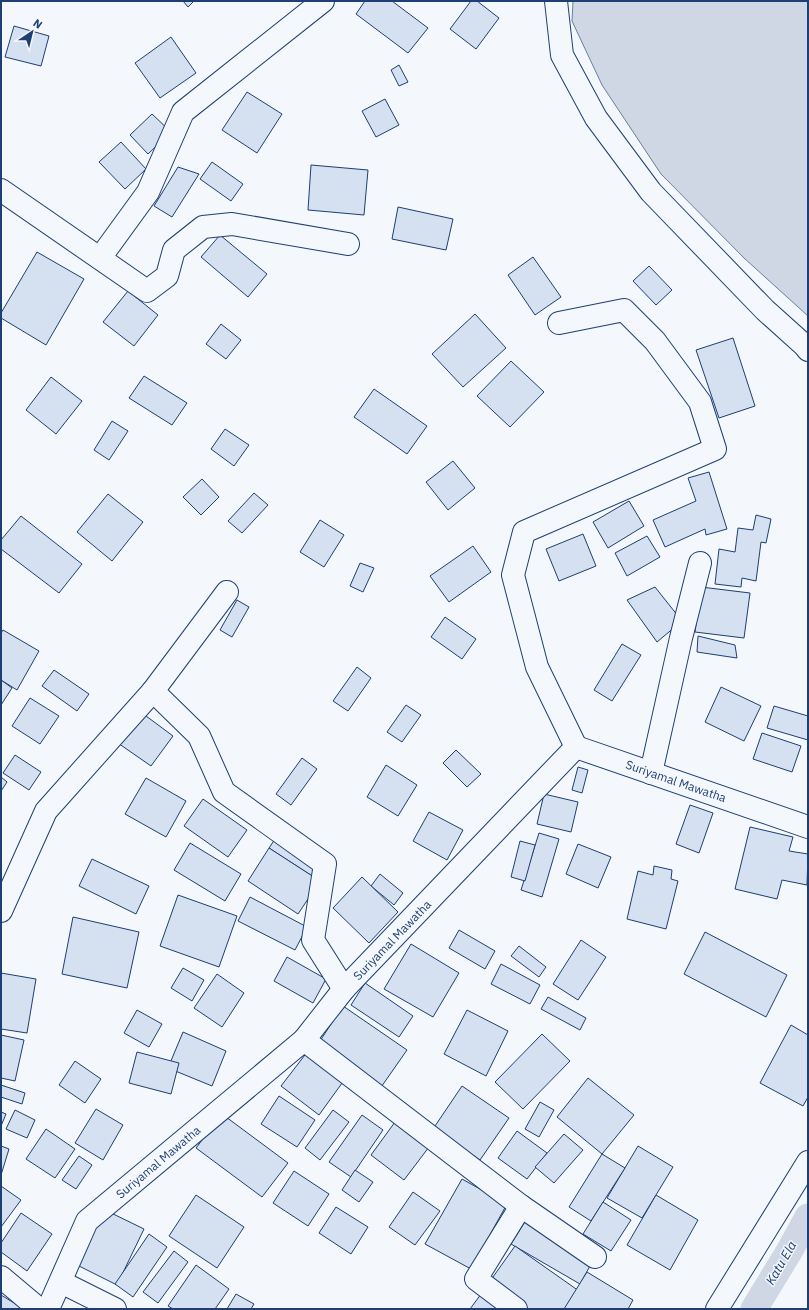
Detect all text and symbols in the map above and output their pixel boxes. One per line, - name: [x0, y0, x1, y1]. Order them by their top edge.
- north arrow: [12, 12, 52, 52]
- text: N: [30, 16, 45, 32]
- street label: Suriyamal Mawatha: [624, 757, 729, 805]
- street label: Suriyamal Mawatha: [350, 896, 434, 983]
- street label: Suriyamal Mawatha: [113, 1122, 204, 1202]
- water label: Katu Ela: [762, 1238, 800, 1288]

